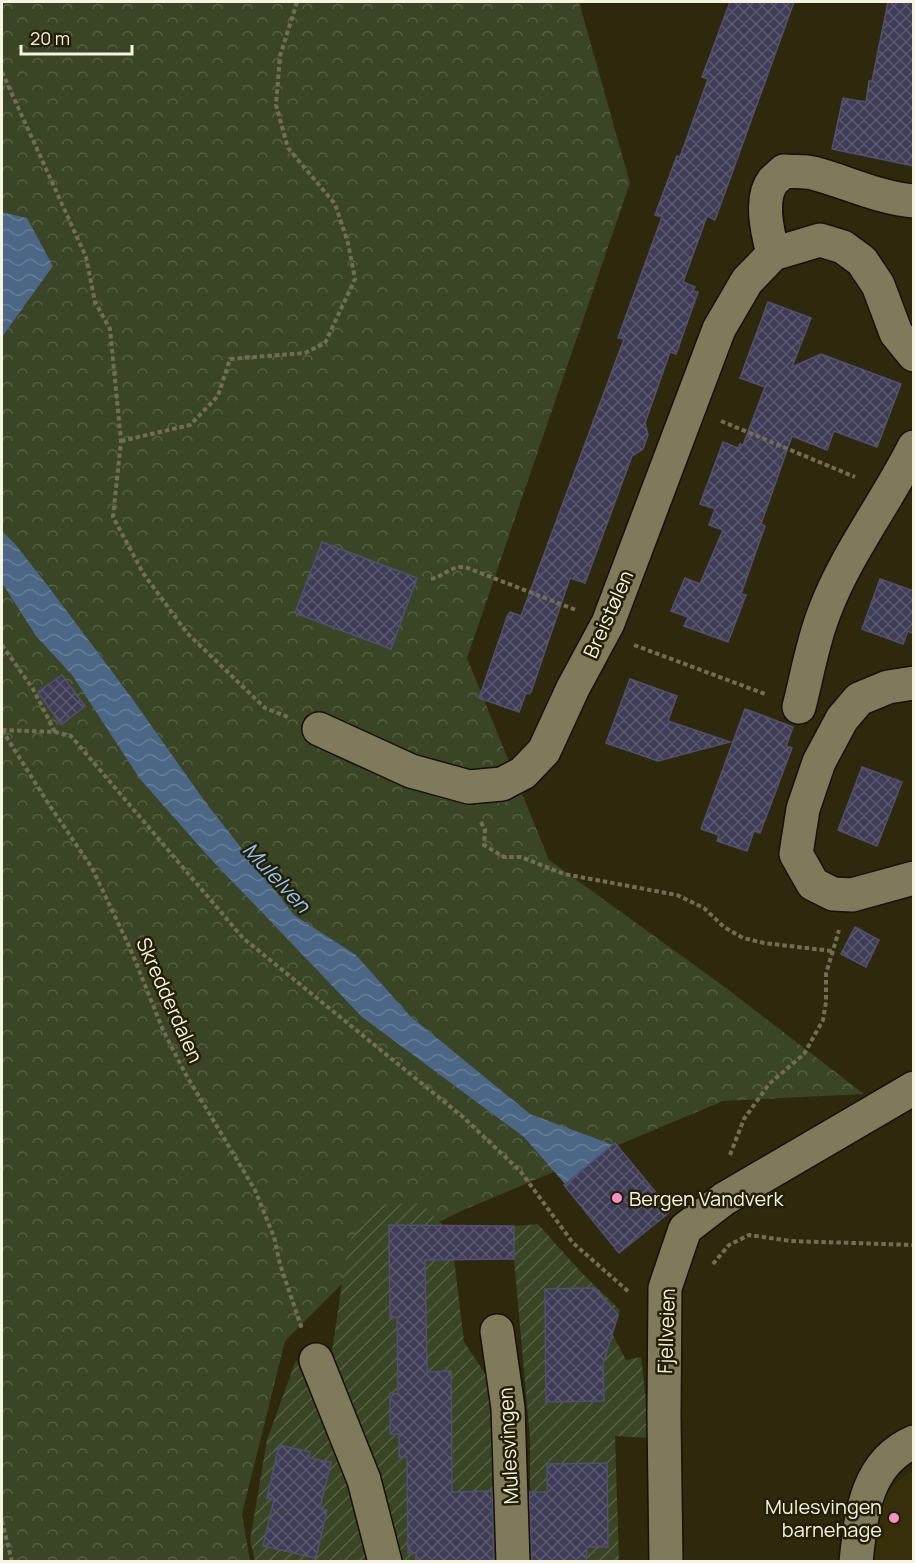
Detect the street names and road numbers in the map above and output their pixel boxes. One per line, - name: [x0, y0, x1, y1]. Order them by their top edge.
- street label: Breistølen: [577, 566, 639, 662]
- street label: Skredderdalen: [130, 933, 210, 1067]
- street label: Fjellveien: [651, 1288, 681, 1374]
- street label: Mulesvingen: [491, 1387, 525, 1505]

